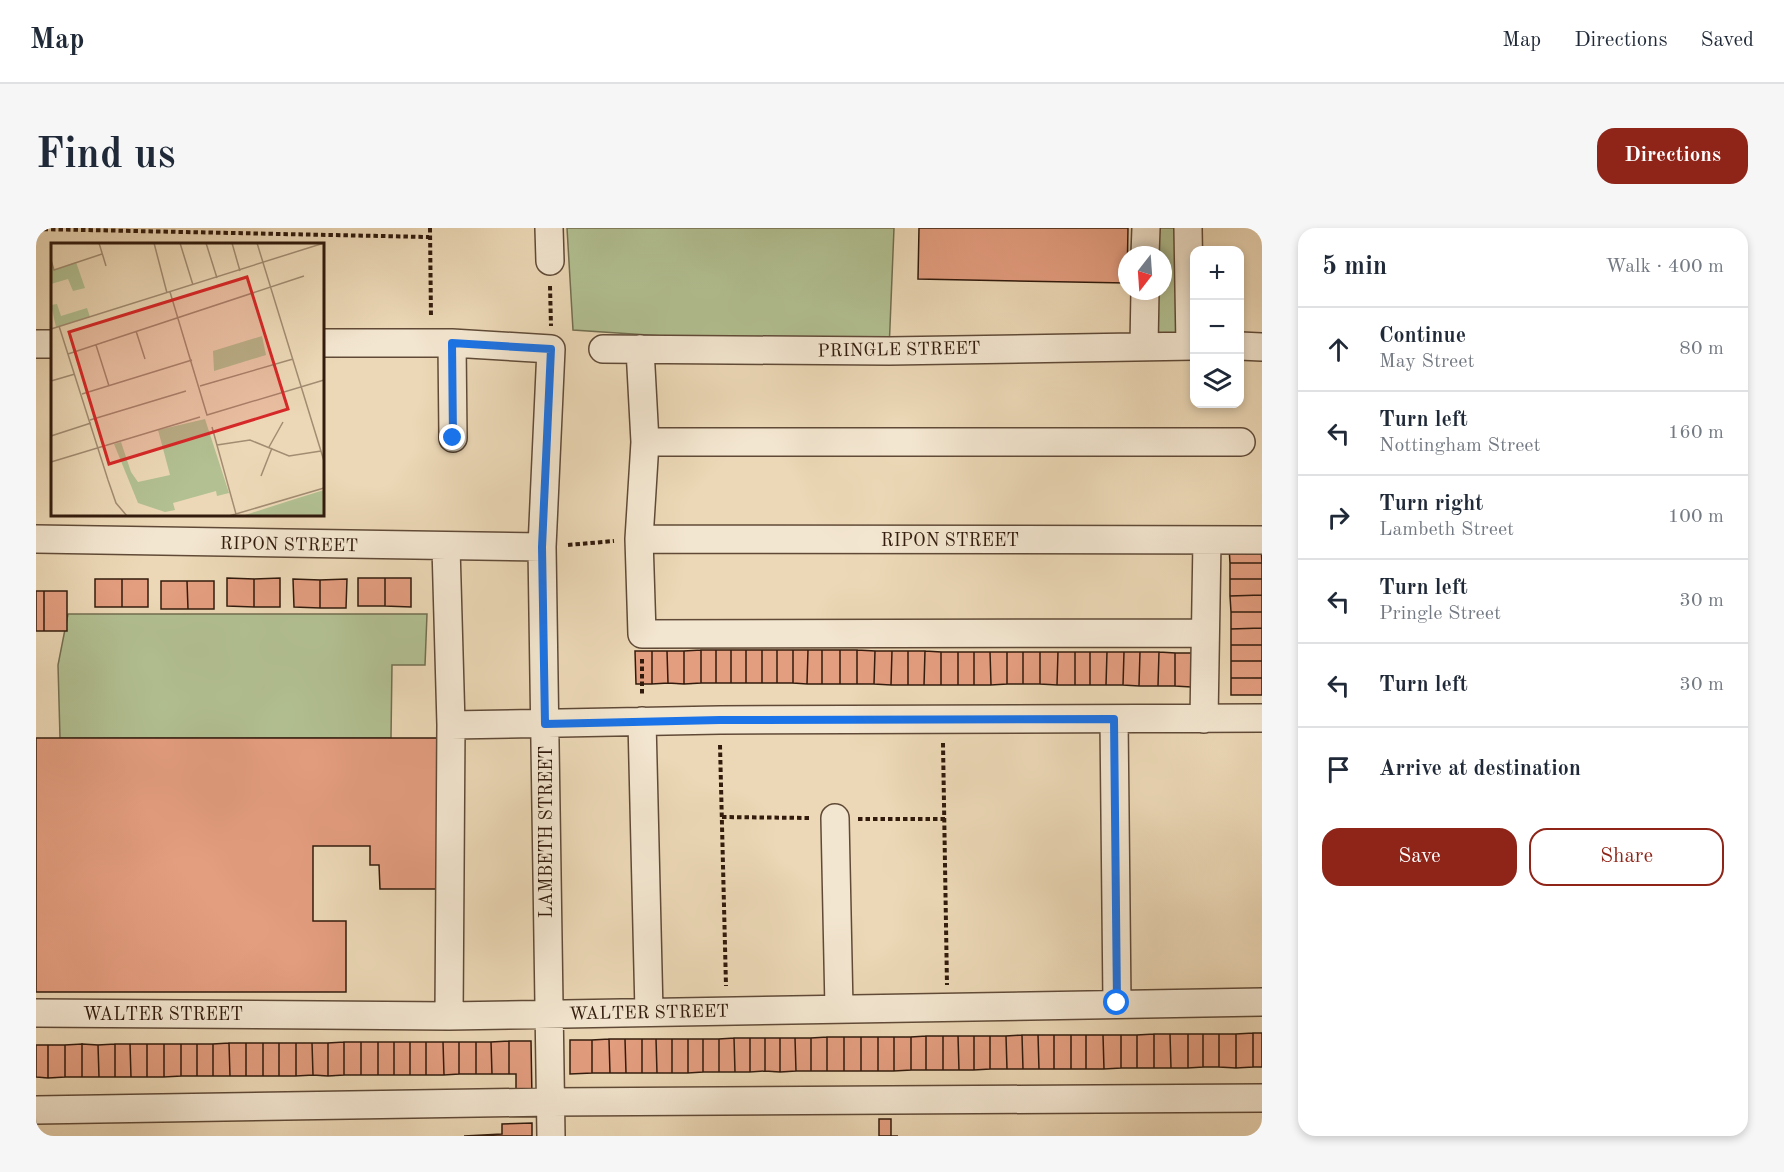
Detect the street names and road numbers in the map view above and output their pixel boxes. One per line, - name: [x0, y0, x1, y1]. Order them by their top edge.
- street label: PRINGLE STREET: [817, 340, 981, 360]
- street label: RIPON STREET: [881, 532, 1019, 550]
- street label: RIPON STREET: [220, 535, 358, 555]
- street label: LAMBETH STREET: [538, 746, 556, 918]
- street label: WALTER STREET: [569, 1003, 729, 1023]
- street label: WALTER STREET: [83, 1006, 243, 1024]

